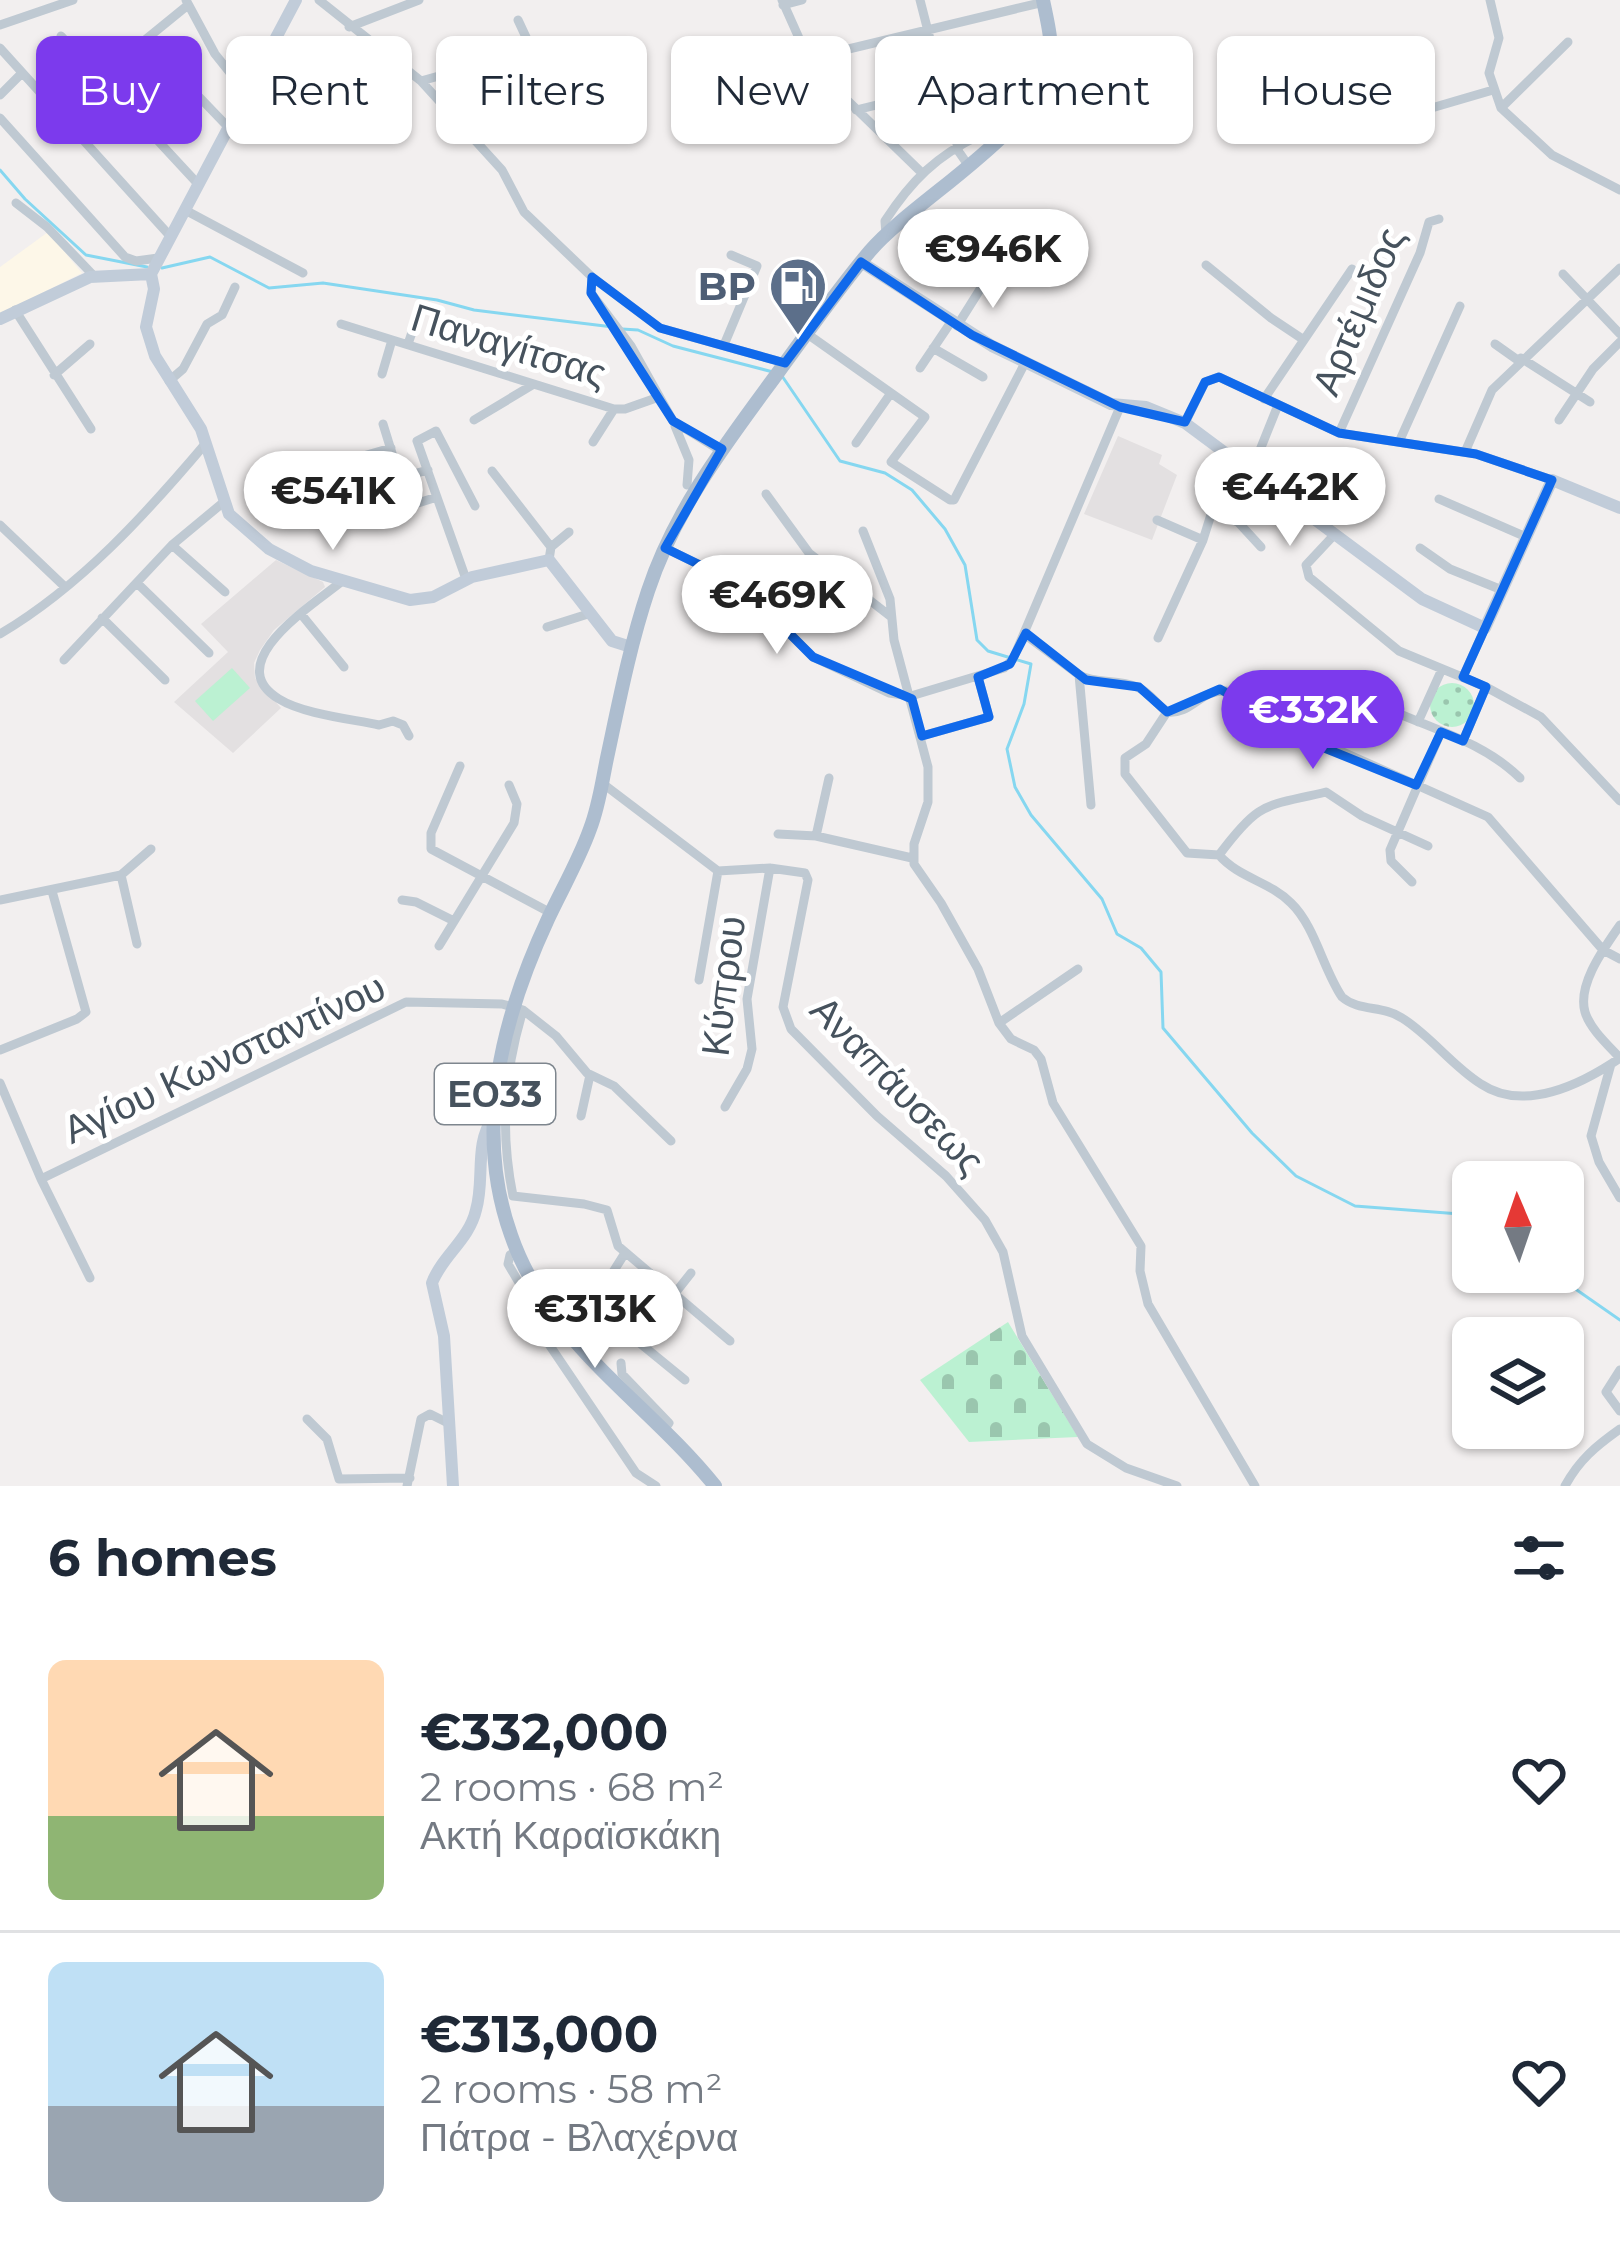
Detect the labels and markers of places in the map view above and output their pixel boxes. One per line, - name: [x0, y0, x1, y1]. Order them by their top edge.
- pin: €946K: [909, 209, 1077, 311]
- fuel station icon: BP: [767, 255, 829, 337]
- place label: BP: [698, 262, 756, 310]
- pin: €442K: [1206, 447, 1374, 549]
- pin: €541K: [249, 451, 417, 553]
- pin: €469K: [693, 555, 861, 657]
- pin: €332K: [1229, 670, 1397, 772]
- pin: €313K: [511, 1269, 679, 1371]

